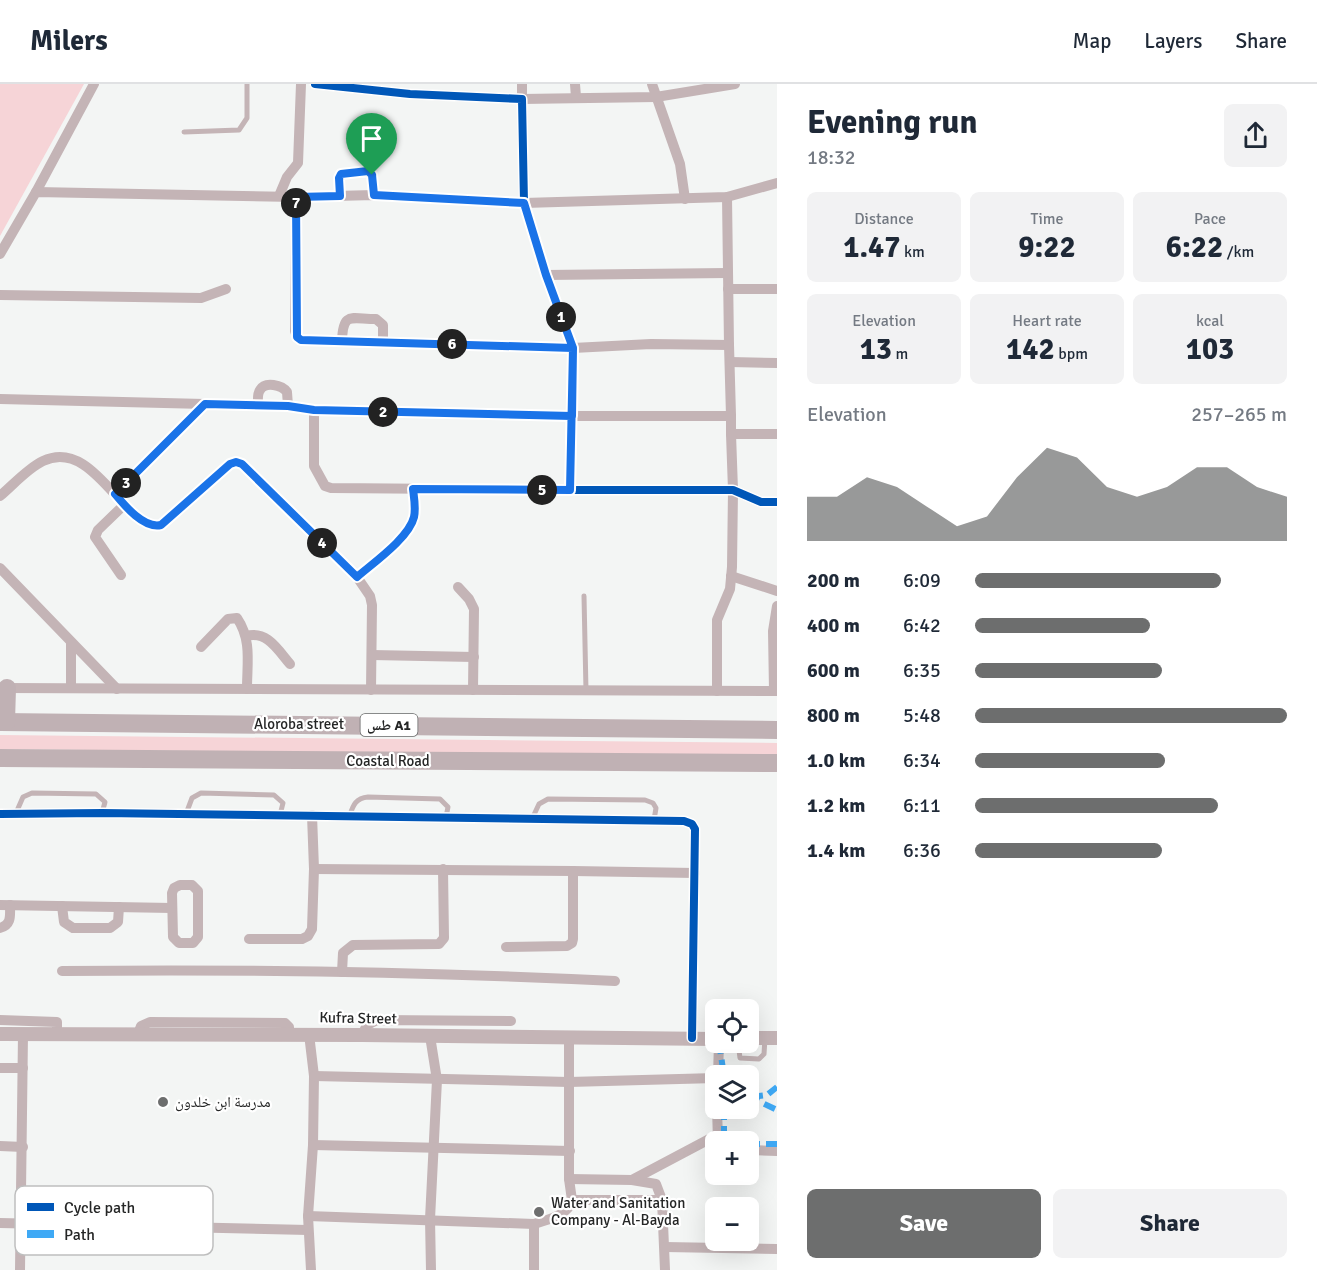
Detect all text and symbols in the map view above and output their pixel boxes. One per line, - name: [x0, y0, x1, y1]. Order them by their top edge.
- text: Milers: [30, 24, 108, 58]
- text: Map: [1073, 28, 1111, 54]
- text: Layers: [1144, 28, 1202, 54]
- text: Share: [1235, 28, 1287, 54]
- text: Evening run: [807, 102, 977, 143]
- button: share: [1224, 104, 1287, 167]
- pin: [346, 113, 397, 175]
- icon: arrive: [355, 122, 388, 155]
- text: 18:32: [807, 145, 856, 170]
- pin: 7: [281, 188, 311, 218]
- text: 7: [292, 193, 300, 213]
- text: Distance: [854, 209, 914, 229]
- text: Time: [1031, 209, 1063, 229]
- text: Pace: [1194, 209, 1226, 229]
- text: 1.47: [843, 229, 900, 266]
- text: 9:22: [1018, 229, 1076, 266]
- text: 6:22: [1166, 229, 1223, 266]
- text: km: [900, 242, 925, 262]
- text: /km: [1223, 242, 1254, 262]
- pin: 1: [546, 302, 576, 332]
- text: 1: [557, 307, 565, 327]
- text: Elevation: [852, 311, 916, 331]
- text: Heart rate: [1012, 311, 1082, 331]
- text: kcal: [1196, 311, 1224, 331]
- pin: 6: [437, 329, 467, 359]
- text: 13: [860, 331, 892, 368]
- text: 142: [1006, 331, 1055, 368]
- text: 103: [1186, 331, 1234, 368]
- text: 6: [448, 334, 456, 354]
- text: m: [892, 344, 908, 364]
- text: bpm: [1055, 344, 1088, 364]
- pin: 2: [368, 397, 398, 427]
- text: 2: [379, 402, 387, 422]
- text: Elevation: [807, 402, 887, 427]
- text: 257–265 m: [1191, 402, 1287, 427]
- pin: 3: [111, 468, 141, 498]
- text: 3: [122, 473, 130, 493]
- pin: 5: [527, 475, 557, 505]
- text: 5: [538, 480, 546, 500]
- pin: 4: [307, 528, 337, 558]
- text: 4: [318, 533, 326, 553]
- text: 200 m: [807, 568, 860, 593]
- text: 6:09: [903, 568, 941, 593]
- text: 400 m: [807, 613, 860, 638]
- text: 6:42: [903, 613, 941, 638]
- text: 600 m: [807, 658, 860, 683]
- text: 6:35: [903, 658, 941, 683]
- text: 800 m: [807, 703, 860, 728]
- text: 5:48: [903, 703, 941, 728]
- road number: طس A1: [360, 714, 418, 736]
- street label: Aloroba street: [254, 715, 344, 733]
- text: 1.0 km: [807, 748, 865, 773]
- text: 6:34: [903, 748, 941, 773]
- street label: Coastal Road: [346, 752, 430, 770]
- text: 1.2 km: [807, 793, 865, 818]
- text: 6:11: [903, 793, 941, 818]
- text: 1.4 km: [807, 838, 865, 863]
- text: 6:36: [903, 838, 941, 863]
- map controls: [705, 999, 759, 1251]
- button: locate: [705, 999, 759, 1053]
- street label: Kufra Street: [319, 1008, 397, 1028]
- button: layers: [705, 1065, 759, 1119]
- place label: مدرسة ابن خلدون: [175, 1093, 271, 1112]
- marker: مدرسة ابن خلدون: [156, 1095, 170, 1109]
- button: +: [705, 1131, 759, 1185]
- legend: [15, 1186, 213, 1255]
- button: Save: [807, 1189, 1041, 1258]
- button: Share: [1053, 1189, 1287, 1258]
- place label: Water and Sanitation Company - Al-Bayda: [551, 1194, 685, 1229]
- button: −: [705, 1197, 759, 1251]
- text: Cycle path: [64, 1198, 135, 1218]
- marker: Water and Sanitation Company - Al-Bayda: [532, 1205, 546, 1219]
- text: Path: [64, 1225, 95, 1245]

